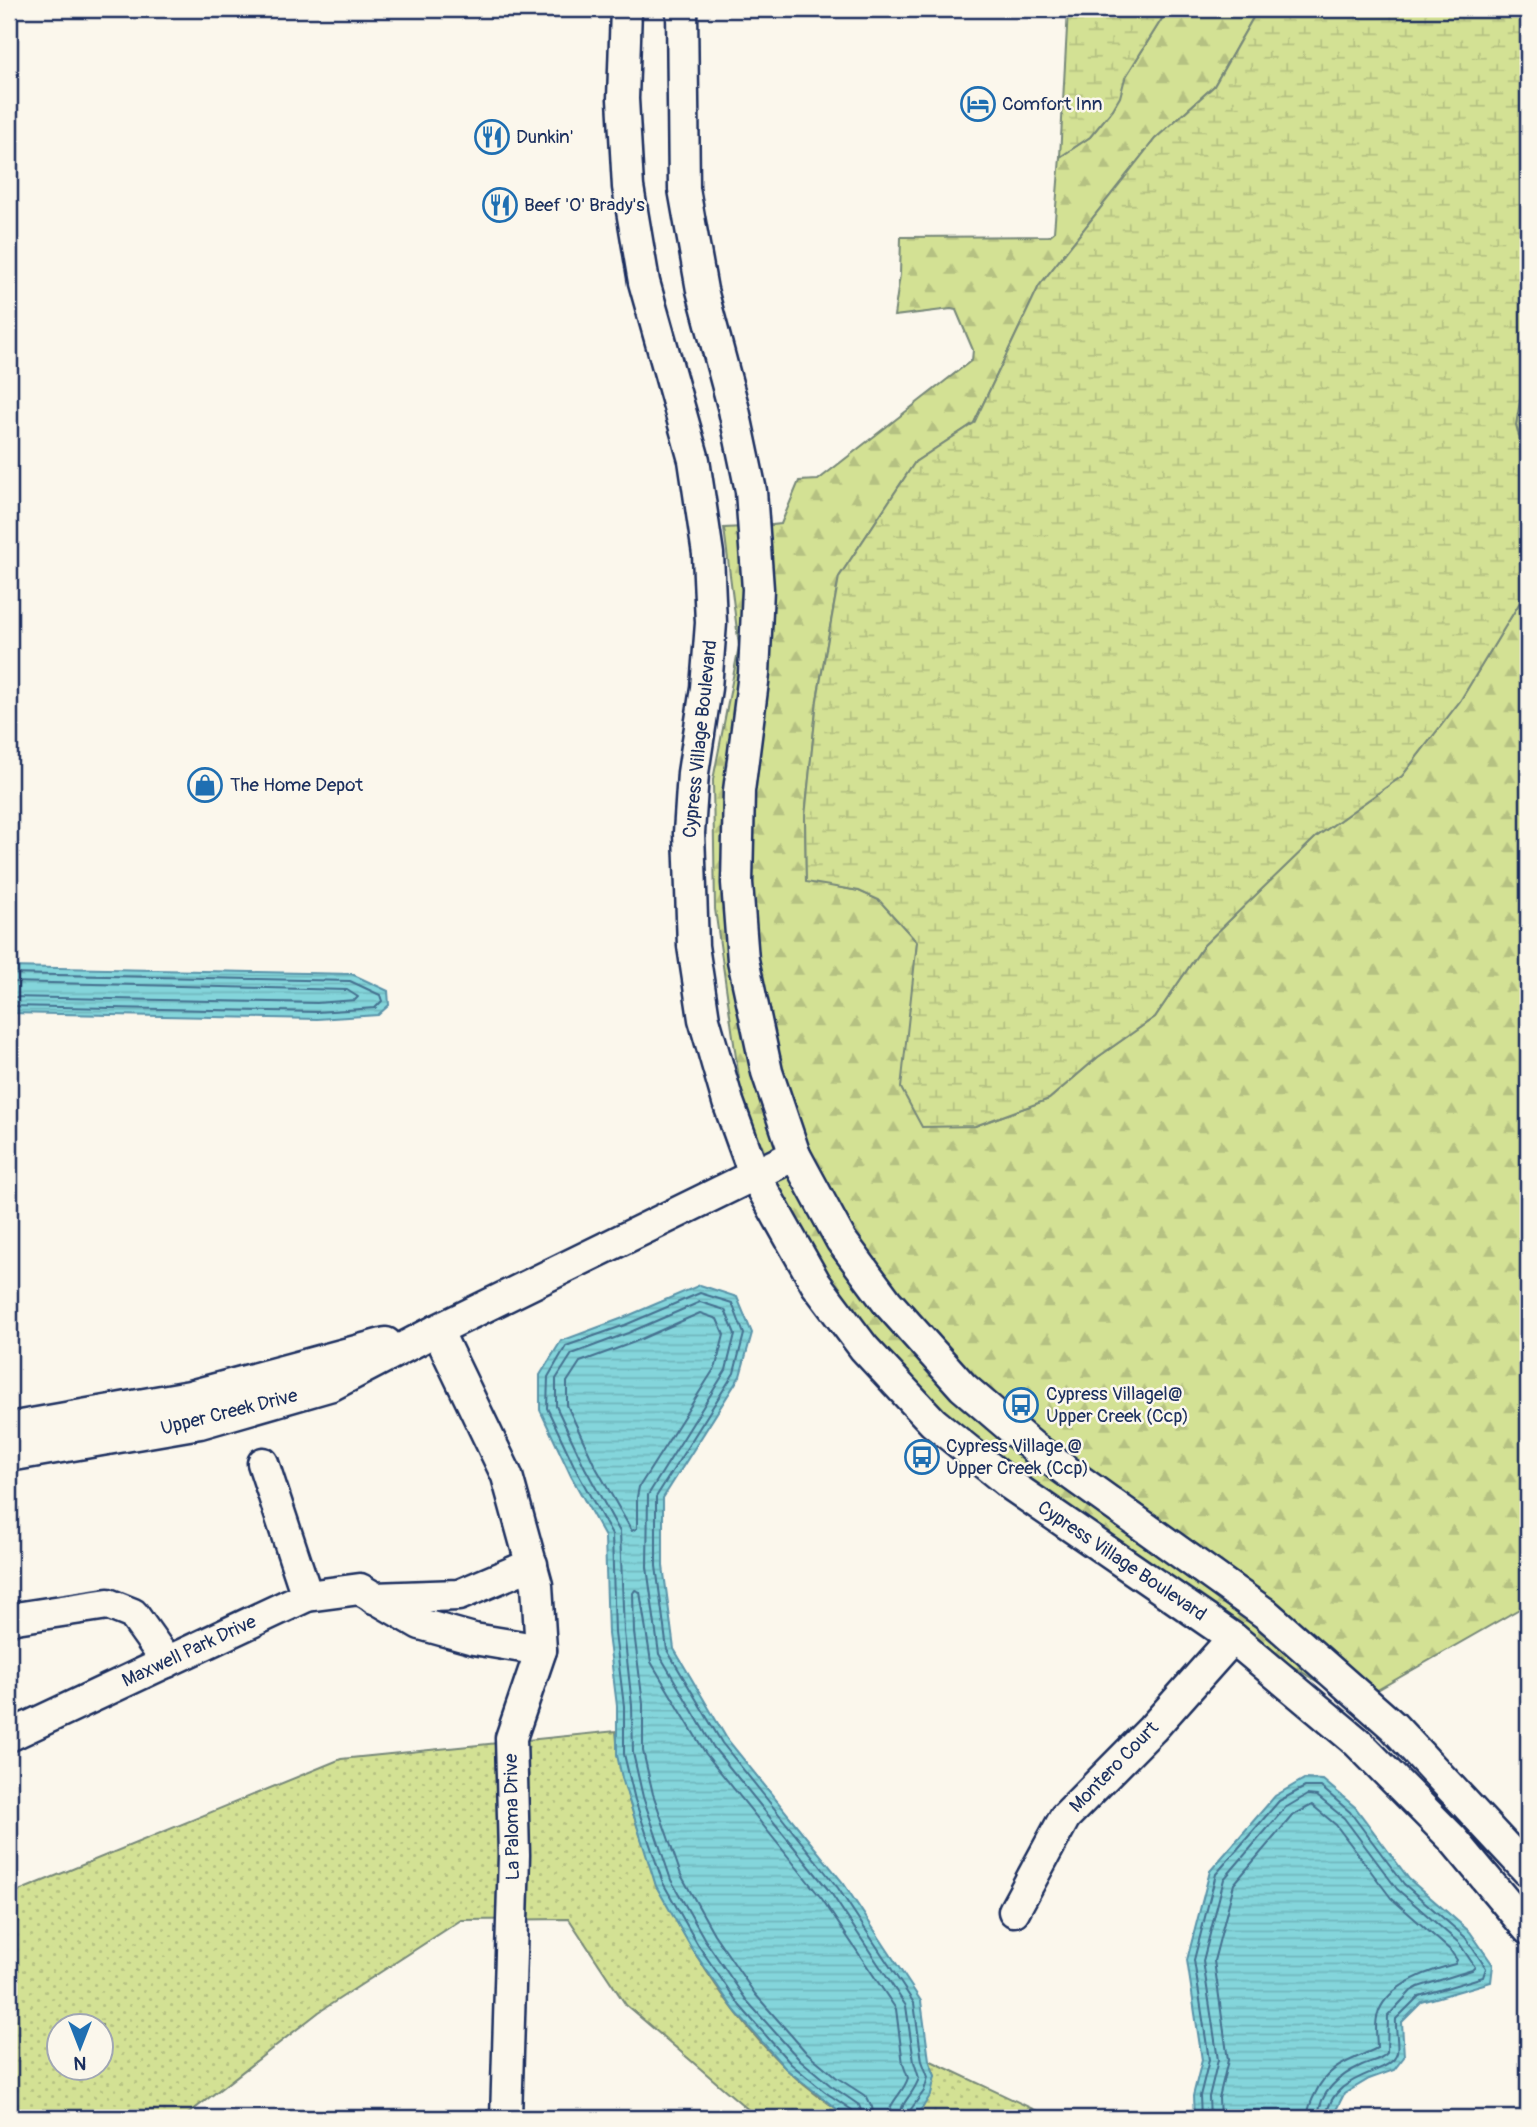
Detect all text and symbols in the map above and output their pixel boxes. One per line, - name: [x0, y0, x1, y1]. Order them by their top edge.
- hotel icon: Comfort Inn: [959, 85, 997, 123]
- place label: Comfort Inn: [1002, 92, 1102, 116]
- restaurant icon: Dunkin': [473, 118, 511, 156]
- place label: Dunkin': [516, 125, 574, 149]
- restaurant icon: Beef 'O' Brady's: [481, 186, 519, 224]
- place label: Beef 'O' Brady's: [524, 193, 645, 217]
- street label: Cypress Village Boulevard: [678, 639, 722, 839]
- shop icon: The Home Depot: [186, 766, 224, 804]
- place label: The Home Depot: [230, 773, 363, 797]
- place label: Cypress Villagel@ Upper Creek (Ccp): [1046, 1382, 1189, 1428]
- street label: Upper Creek Drive: [158, 1383, 301, 1441]
- bus stop icon: Cypress Villagel@ Upper Creek (Ccp): [1002, 1386, 1040, 1424]
- place label: Cypress Village @ Upper Creek (Ccp): [946, 1434, 1089, 1480]
- bus stop icon: Cypress Village @ Upper Creek (Ccp): [903, 1438, 941, 1476]
- street label: Cypress Village Boulevard: [1033, 1495, 1211, 1627]
- street label: Maxwell Park Drive: [118, 1609, 260, 1693]
- street label: Montero Court: [1064, 1716, 1164, 1818]
- street label: La Paloma Drive: [499, 1753, 525, 1881]
- north arrow: [46, 2011, 116, 2082]
- text: N: [73, 2051, 86, 2075]

